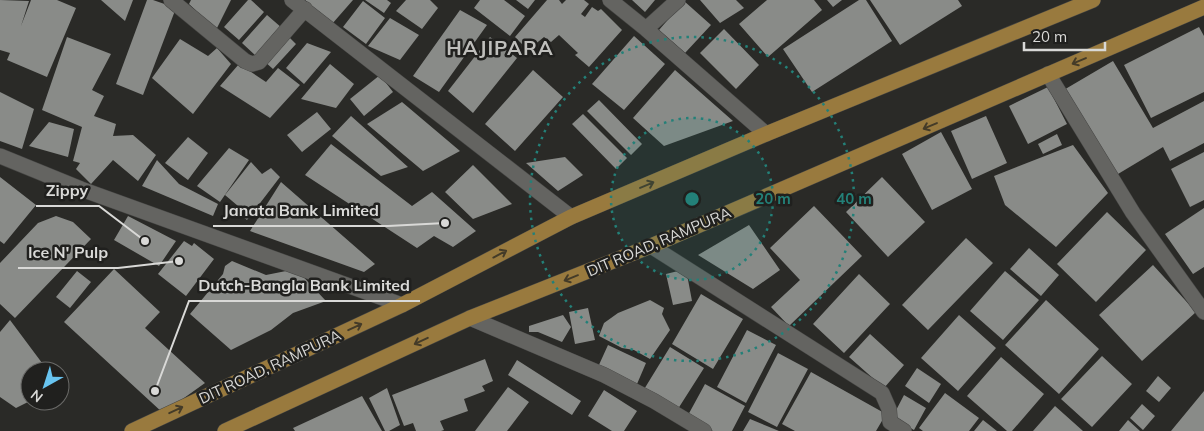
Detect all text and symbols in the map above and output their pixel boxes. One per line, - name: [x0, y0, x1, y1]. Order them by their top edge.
- scale bar: [1024, 20, 1105, 52]
- text: 20 m: [1032, 27, 1067, 46]
- district label: HAJIPARA: [446, 35, 554, 60]
- one-way arrow: [1072, 56, 1087, 66]
- one-way arrow: [923, 121, 938, 131]
- callout: Zippy: [36, 175, 99, 206]
- one-way arrow: [639, 179, 654, 189]
- text: Zippy: [46, 180, 88, 200]
- text: 20 m: [755, 189, 791, 208]
- text: 40 m: [836, 189, 872, 208]
- centre of rings: [683, 190, 701, 208]
- callout: Janata Bank Limited: [213, 195, 388, 226]
- text: Janata Bank Limited: [223, 200, 379, 220]
- street label: DIT ROAD, RAMPURA: [584, 203, 734, 281]
- callout: Ice N' Pulp: [18, 237, 118, 268]
- text: Ice N' Pulp: [28, 242, 108, 262]
- one-way arrow: [492, 249, 507, 258]
- callout: Dutch-Bangla Bank Limited: [189, 270, 420, 301]
- one-way arrow: [564, 274, 579, 283]
- text: Dutch-Bangla Bank Limited: [198, 275, 410, 295]
- one-way arrow: [347, 322, 362, 332]
- street label: DIT ROAD, RAMPURA: [196, 325, 344, 408]
- one-way arrow: [414, 336, 429, 346]
- north arrow: [20, 361, 70, 411]
- text: N: [27, 386, 47, 406]
- one-way arrow: [168, 405, 183, 415]

